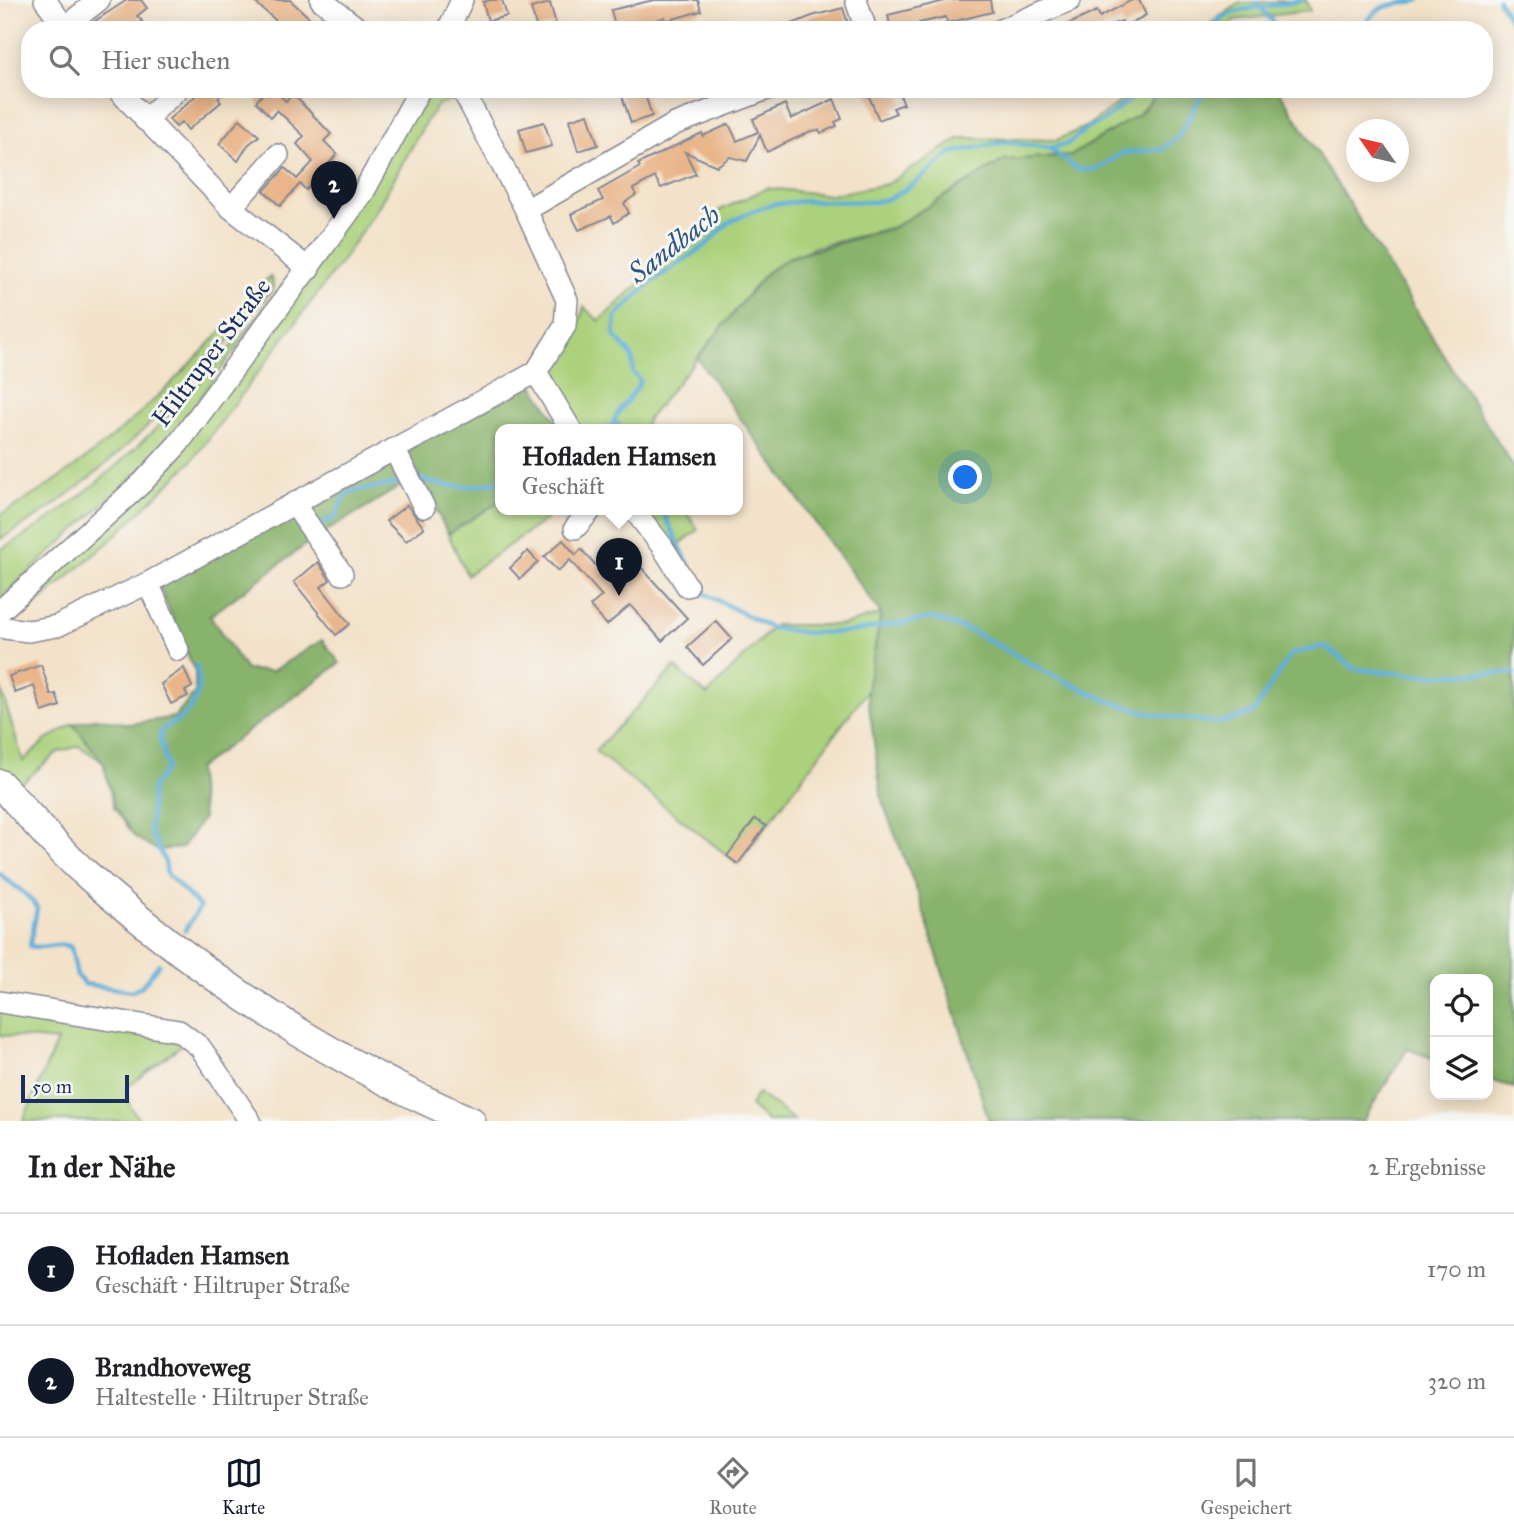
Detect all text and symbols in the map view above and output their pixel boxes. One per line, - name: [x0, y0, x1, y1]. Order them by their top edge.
- search box: [21, 21, 1493, 98]
- icon: search: [45, 41, 83, 79]
- text: Hier suchen: [101, 44, 230, 76]
- north arrow: [1346, 119, 1409, 182]
- pin: 2: [311, 161, 357, 219]
- water label: Sandbach: [620, 197, 727, 291]
- street label: Hiltruper Straße: [145, 271, 277, 433]
- popup: [495, 424, 743, 515]
- text: Hofladen Hamsen: [522, 440, 716, 472]
- your location: [948, 460, 982, 494]
- text: Geschäft: [522, 472, 605, 500]
- pin: 1: [596, 538, 642, 596]
- map controls: [1430, 974, 1493, 1100]
- button: locate: [1430, 974, 1493, 1037]
- button: layers: [1430, 1037, 1493, 1100]
- scale bar: [21, 1072, 130, 1104]
- text: 50 m: [32, 1075, 72, 1098]
- text: In der Nähe: [28, 1149, 176, 1185]
- text: 2 Ergebnisse: [1368, 1153, 1486, 1181]
- text: Hofladen Hamsen: [95, 1239, 289, 1271]
- text: 1: [46, 1255, 56, 1283]
- text: 170 m: [1427, 1255, 1486, 1283]
- text: Geschäft · Hiltruper Straße: [95, 1271, 350, 1299]
- text: Brandhoveweg: [95, 1351, 250, 1383]
- text: 2: [45, 1367, 57, 1395]
- text: 320 m: [1428, 1367, 1486, 1395]
- text: Haltestelle · Hiltruper Straße: [95, 1383, 369, 1411]
- tab: Karte: [222, 1454, 265, 1519]
- tab: Route: [709, 1454, 757, 1519]
- tab: Gespeichert: [1201, 1454, 1292, 1519]

